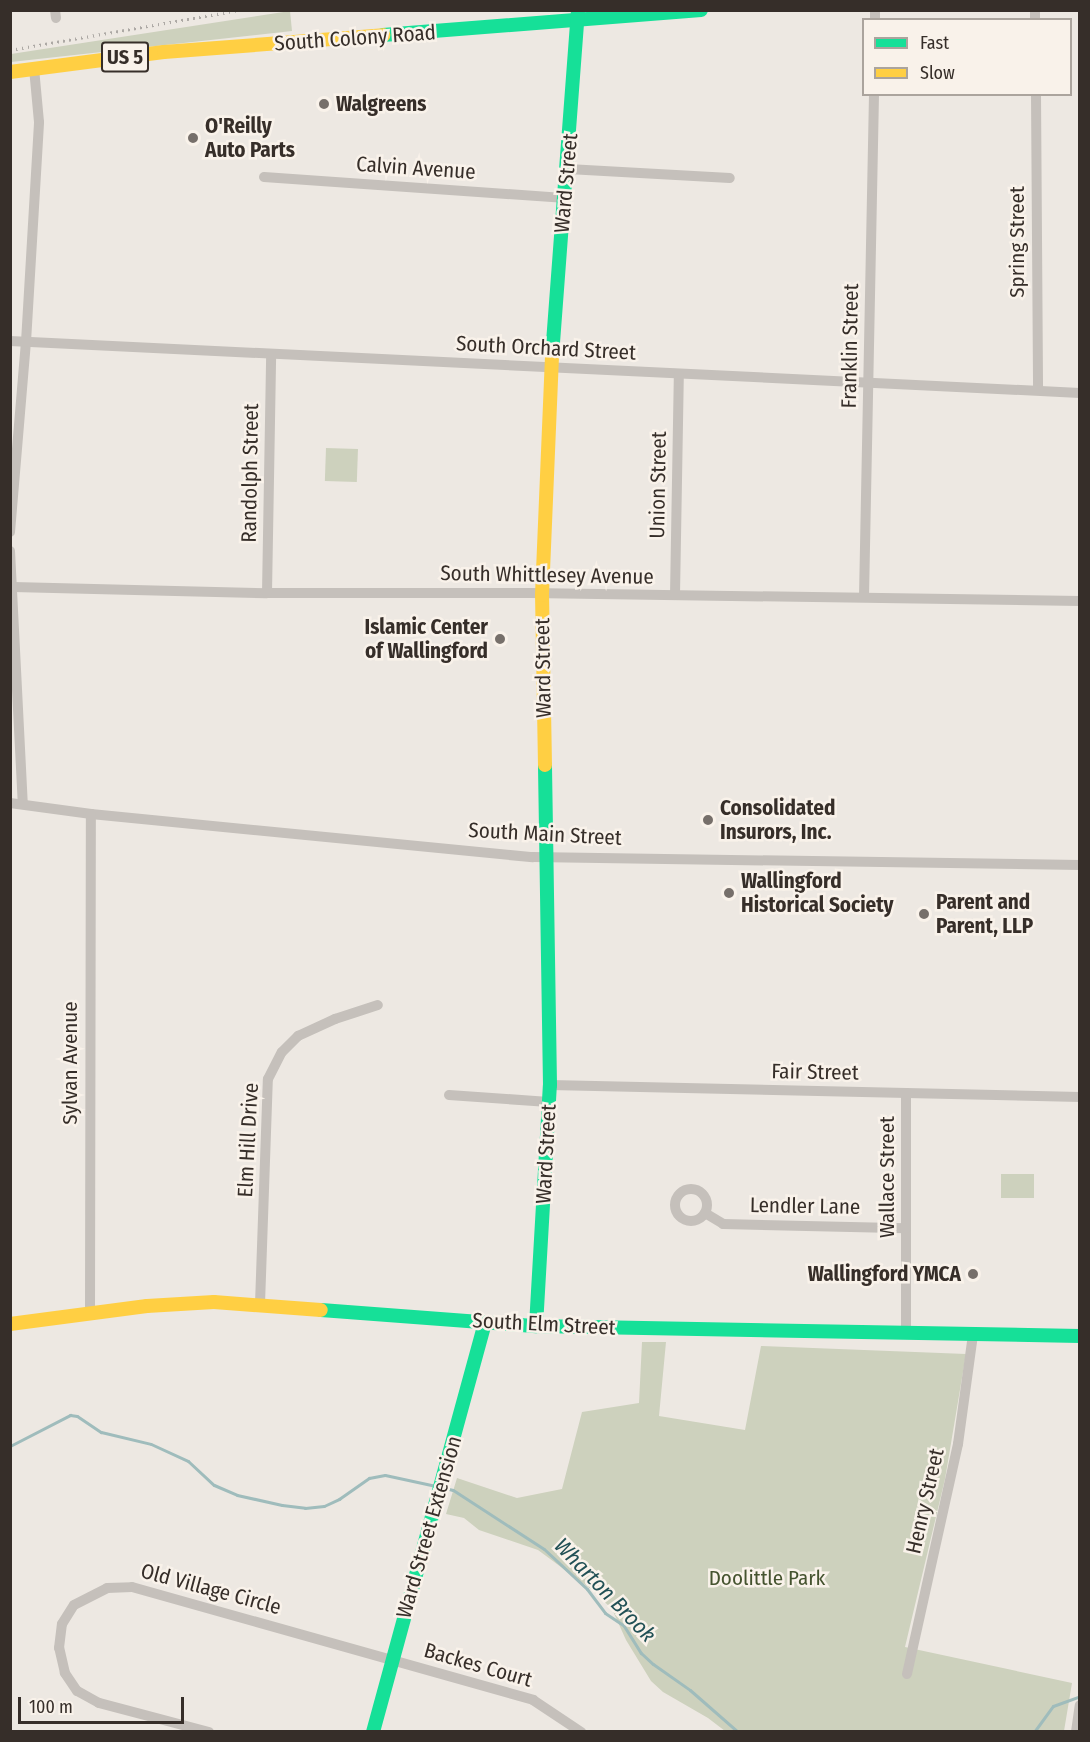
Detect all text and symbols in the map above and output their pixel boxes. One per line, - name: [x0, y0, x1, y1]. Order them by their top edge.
- legend: [862, 18, 1072, 96]
- street label: South Colony Road: [273, 20, 437, 56]
- text: Fast: [920, 32, 949, 54]
- road number: US 5: [101, 40, 149, 74]
- text: Slow: [920, 62, 955, 84]
- place label: Walgreens: [336, 91, 427, 117]
- marker: Walgreens: [317, 97, 331, 111]
- place label: O'Reilly Auto Parts: [205, 113, 295, 163]
- marker: O'Reilly Auto Parts: [186, 131, 200, 145]
- street label: Ward Street: [549, 132, 583, 234]
- street label: Calvin Avenue: [355, 151, 477, 185]
- street label: Spring Street: [1004, 186, 1030, 298]
- street label: Franklin Street: [836, 283, 864, 409]
- street label: South Orchard Street: [455, 331, 637, 365]
- street label: Randolph Street: [236, 403, 264, 543]
- street label: Union Street: [644, 431, 672, 539]
- street label: South Whittlesey Avenue: [440, 561, 654, 589]
- place label: Islamic Center of Wallingford: [365, 614, 488, 664]
- street label: Ward Street: [530, 618, 556, 718]
- marker: Islamic Center of Wallingford: [493, 632, 507, 646]
- place label: Consolidated Insurors, Inc.: [720, 795, 835, 845]
- marker: Consolidated Insurors, Inc.: [701, 813, 715, 827]
- street label: South Main Street: [468, 817, 622, 851]
- place label: Wallingford Historical Society: [741, 868, 894, 918]
- marker: Wallingford Historical Society: [722, 886, 736, 900]
- place label: Parent and Parent, LLP: [936, 889, 1033, 939]
- marker: Parent and Parent, LLP: [917, 907, 931, 921]
- street label: Sylvan Avenue: [57, 1001, 83, 1125]
- street label: Fair Street: [771, 1059, 859, 1085]
- street label: Elm Hill Drive: [232, 1082, 264, 1198]
- street label: Ward Street: [531, 1103, 561, 1205]
- street label: Wallace Street: [874, 1116, 900, 1238]
- street label: Lendler Lane: [750, 1192, 860, 1220]
- place label: Wallingford YMCA: [808, 1261, 961, 1287]
- marker: Wallingford YMCA: [966, 1267, 980, 1281]
- street label: South Elm Street: [472, 1308, 616, 1340]
- street label: Ward Street Extension: [391, 1433, 467, 1621]
- street label: Henry Street: [901, 1446, 949, 1556]
- water label: Wharton Brook: [549, 1532, 661, 1648]
- street label: Old Village Circle: [138, 1558, 284, 1620]
- park label: Doolittle Park: [709, 1565, 825, 1591]
- street label: Backes Court: [421, 1638, 535, 1692]
- scale bar: [21, 1685, 188, 1723]
- text: 100 m: [29, 1696, 73, 1718]

